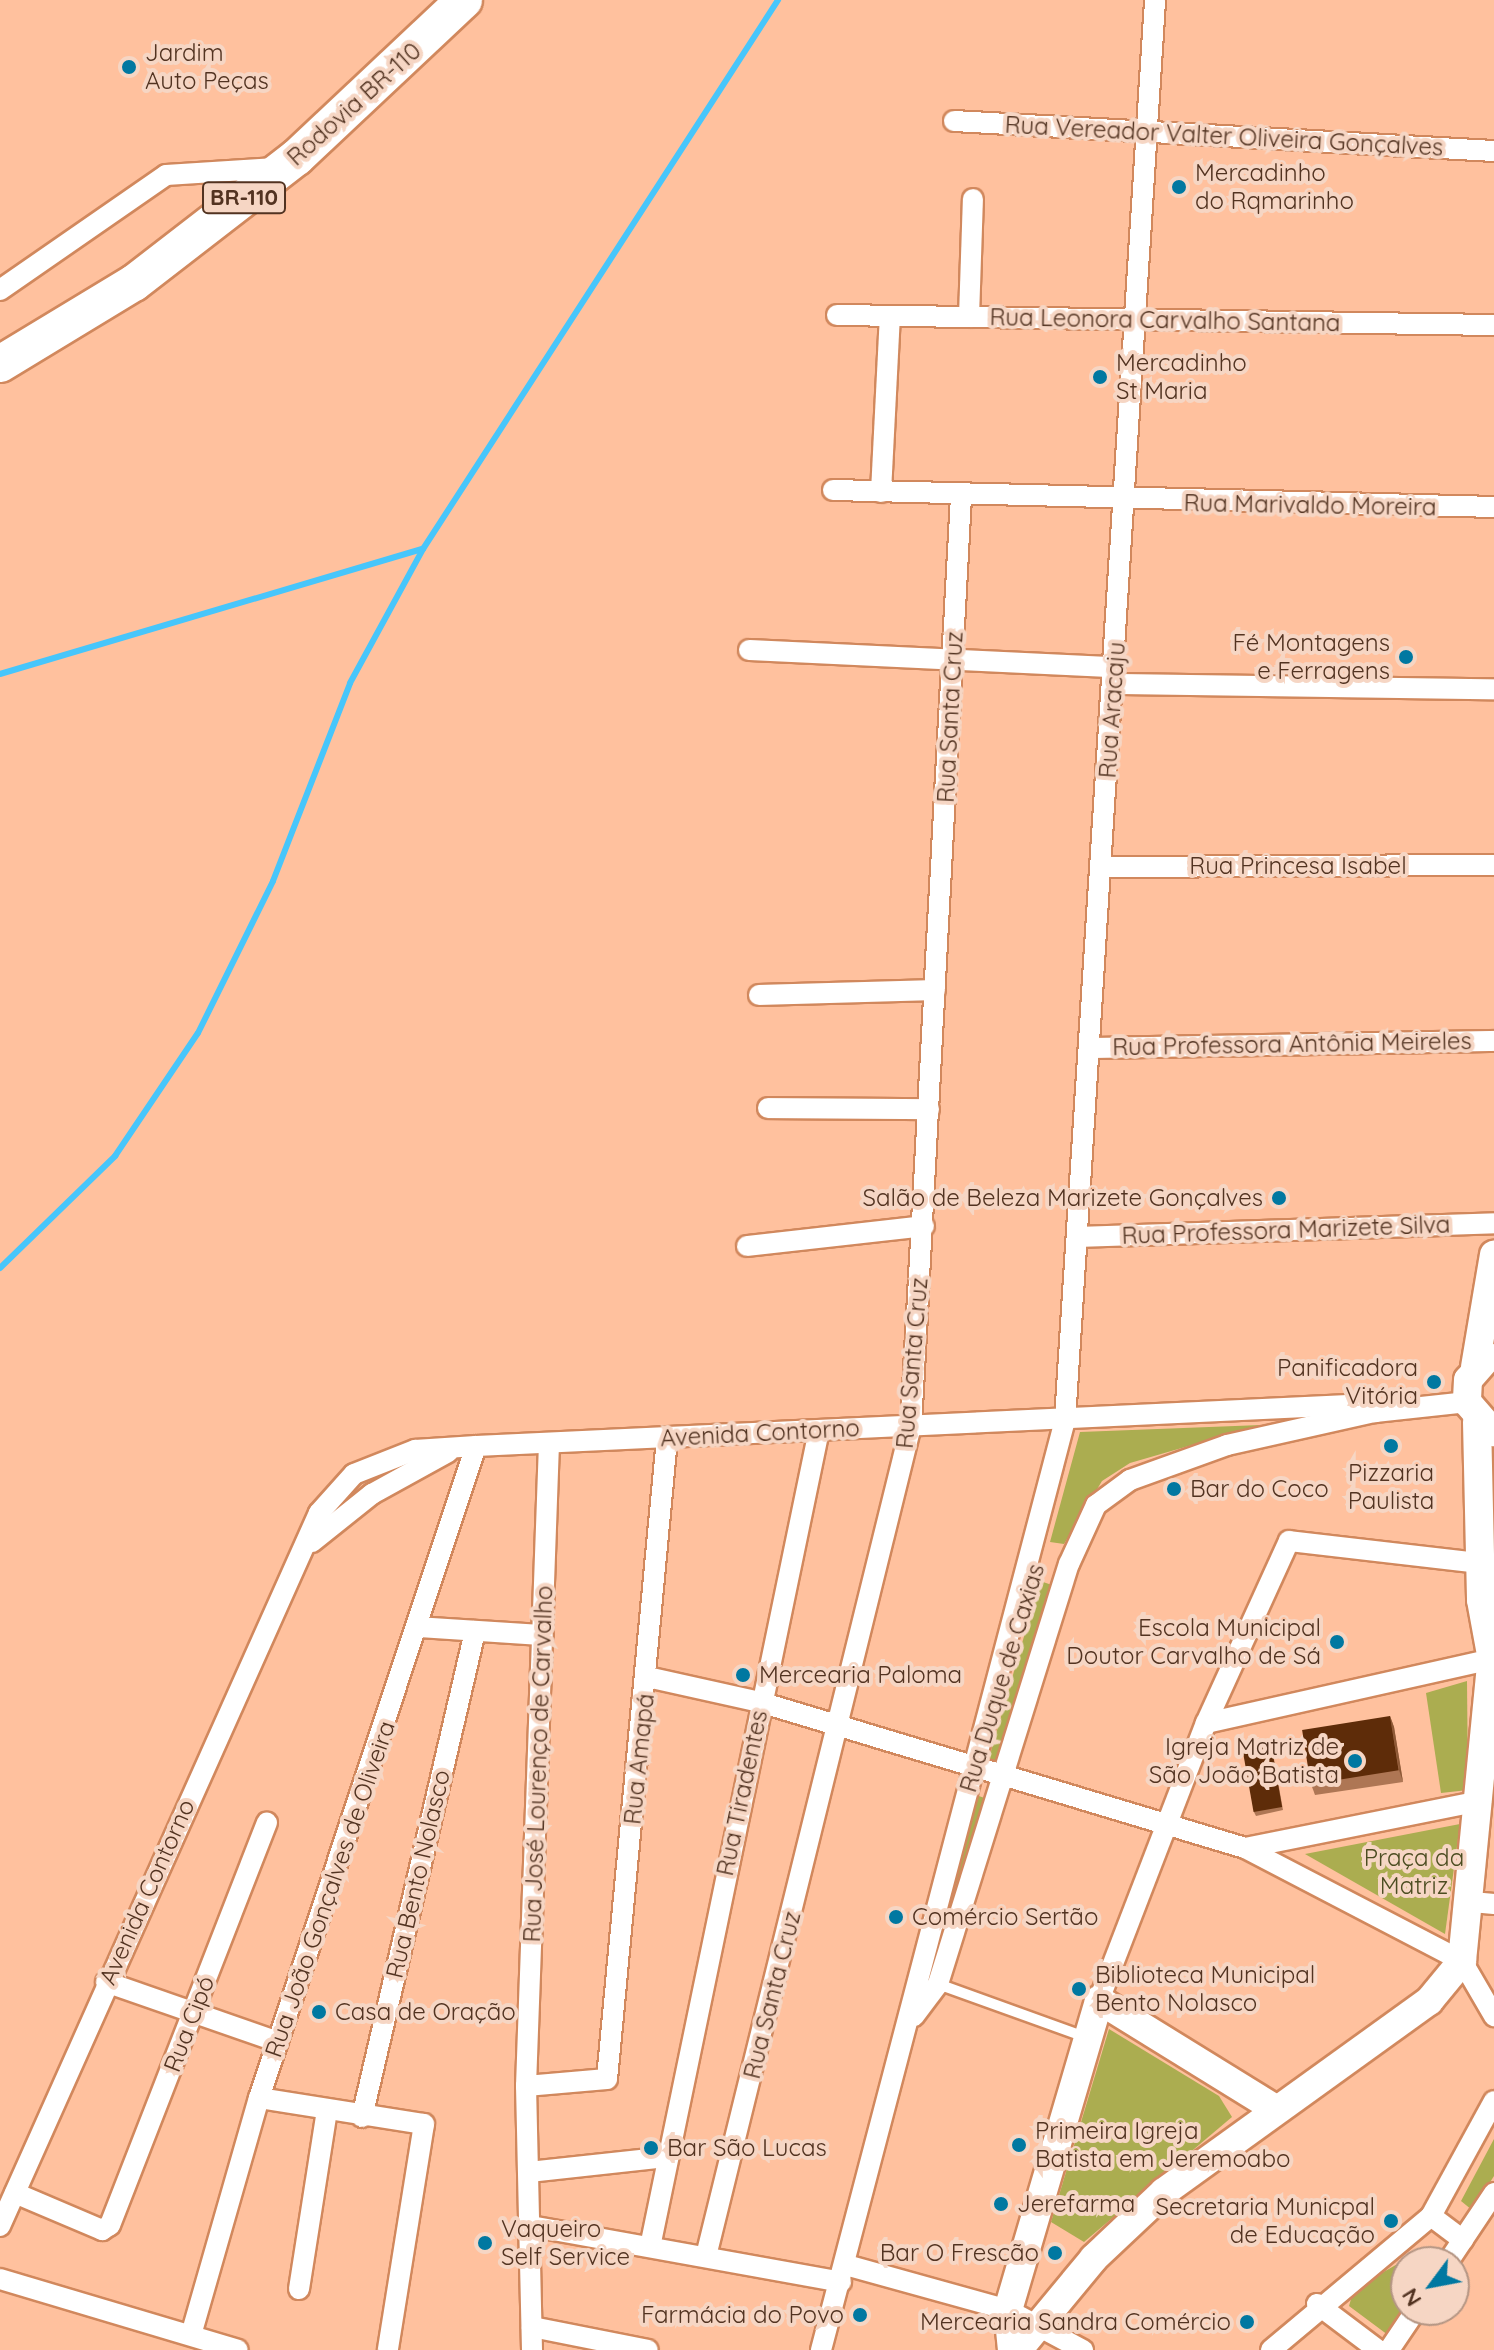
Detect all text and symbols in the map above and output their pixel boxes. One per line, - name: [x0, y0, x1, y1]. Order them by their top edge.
- street label: Rodovia BR-110: [281, 36, 427, 172]
- place label: Jardim Auto Peças: [145, 39, 269, 95]
- marker: Jardim Auto Peças: [120, 58, 138, 76]
- street label: Rua Vereador Valter Oliveira Gonçalves: [1004, 110, 1444, 162]
- place label: Mercadinho do Rqmarinho: [1195, 159, 1354, 215]
- marker: Mercadinho do Rqmarinho: [1170, 178, 1188, 196]
- road number: BR-110: [202, 180, 286, 216]
- street label: Rua Leonora Carvalho Santana: [989, 303, 1341, 337]
- place label: Mercadinho St Maria: [1116, 349, 1247, 405]
- marker: Mercadinho St Maria: [1091, 368, 1109, 386]
- street label: Rua Marivaldo Moreira: [1183, 488, 1437, 522]
- place label: Fé Montagens e Ferragens: [1233, 629, 1390, 685]
- street label: Rua Santa Cruz: [931, 630, 969, 804]
- street label: Rua Aracaju: [1093, 641, 1131, 779]
- marker: Fé Montagens e Ferragens: [1397, 648, 1415, 666]
- street label: Rua Princesa Isabel: [1189, 852, 1407, 880]
- street label: Rua Professora Antônia Meireles: [1112, 1026, 1472, 1062]
- place label: Salão de Beleza Marizete Gonçalves: [863, 1184, 1263, 1212]
- marker: Salão de Beleza Marizete Gonçalves: [1270, 1189, 1288, 1207]
- street label: Rua Professora Marizete Silva: [1121, 1210, 1451, 1250]
- street label: Rua Santa Cruz: [890, 1276, 934, 1450]
- place label: Panificadora Vitória: [1277, 1354, 1418, 1410]
- marker: Panificadora Vitória: [1425, 1373, 1443, 1391]
- street label: Avenida Contorno: [659, 1413, 861, 1453]
- marker: Pizzaria Paulista: [1382, 1437, 1400, 1455]
- place label: Pizzaria Paulista: [1348, 1459, 1434, 1515]
- place label: Bar do Coco: [1190, 1475, 1329, 1503]
- marker: Bar do Coco: [1165, 1480, 1183, 1498]
- street label: Rua Duque de Caxias: [954, 1560, 1050, 1796]
- street label: Rua José Lourenço de Carvalho: [517, 1585, 559, 1943]
- place label: Escola Municipal Doutor Carvalho de Sá: [1066, 1614, 1321, 1670]
- marker: Escola Municipal Doutor Carvalho de Sá: [1328, 1633, 1346, 1651]
- place label: Mercearia Paloma: [759, 1661, 962, 1689]
- marker: Mercearia Paloma: [734, 1666, 752, 1684]
- street label: Rua Amapá: [618, 1692, 660, 1826]
- street label: Rua Tiradentes: [710, 1708, 774, 1878]
- street label: Rua João Gonçalves de Oliveira: [259, 1717, 401, 2061]
- place label: Igreja Matriz de São João Batista: [1149, 1733, 1339, 1789]
- marker: Igreja Matriz de São João Batista: [1346, 1752, 1364, 1770]
- street label: Rua Bento Nolasco: [380, 1767, 456, 1981]
- street label: Avenida Contorno: [93, 1795, 201, 1989]
- park label: Praça da Matriz: [1364, 1844, 1464, 1900]
- place label: Comércio Sertão: [912, 1903, 1098, 1931]
- street label: Rua Santa Cruz: [737, 1908, 807, 2082]
- marker: Comércio Sertão: [887, 1908, 905, 1926]
- place label: Biblioteca Municipal Bento Nolasco: [1095, 1961, 1315, 2017]
- street label: Rua Cipó: [158, 1972, 220, 2076]
- marker: Biblioteca Municipal Bento Nolasco: [1070, 1980, 1088, 1998]
- place label: Casa de Oração: [335, 1998, 516, 2026]
- marker: Casa de Oração: [310, 2003, 328, 2021]
- place label: Primeira Igreja Batista em Jeremoabo: [1035, 2117, 1290, 2173]
- place label: Bar São Lucas: [667, 2134, 827, 2162]
- marker: Primeira Igreja Batista em Jeremoabo: [1010, 2136, 1028, 2154]
- marker: Bar São Lucas: [642, 2139, 660, 2157]
- place label: Jerefarma: [1017, 2190, 1135, 2218]
- place label: Secretaria Municpal de Educação: [1156, 2193, 1375, 2249]
- marker: Jerefarma: [992, 2195, 1010, 2213]
- marker: Secretaria Municpal de Educação: [1382, 2212, 1400, 2230]
- place label: Vaqueiro Self Service: [501, 2215, 630, 2271]
- marker: Vaqueiro Self Service: [476, 2234, 494, 2252]
- place label: Bar O Frescão: [880, 2239, 1039, 2267]
- marker: Bar O Frescão: [1046, 2244, 1064, 2262]
- north arrow: [1390, 2246, 1470, 2326]
- text: N: [1395, 2283, 1428, 2312]
- place label: Farmácia do Povo: [641, 2301, 844, 2329]
- marker: Farmácia do Povo: [851, 2306, 869, 2324]
- place label: Mercearia Sandra Comércio: [920, 2308, 1231, 2336]
- marker: Mercearia Sandra Comércio: [1238, 2313, 1256, 2331]

